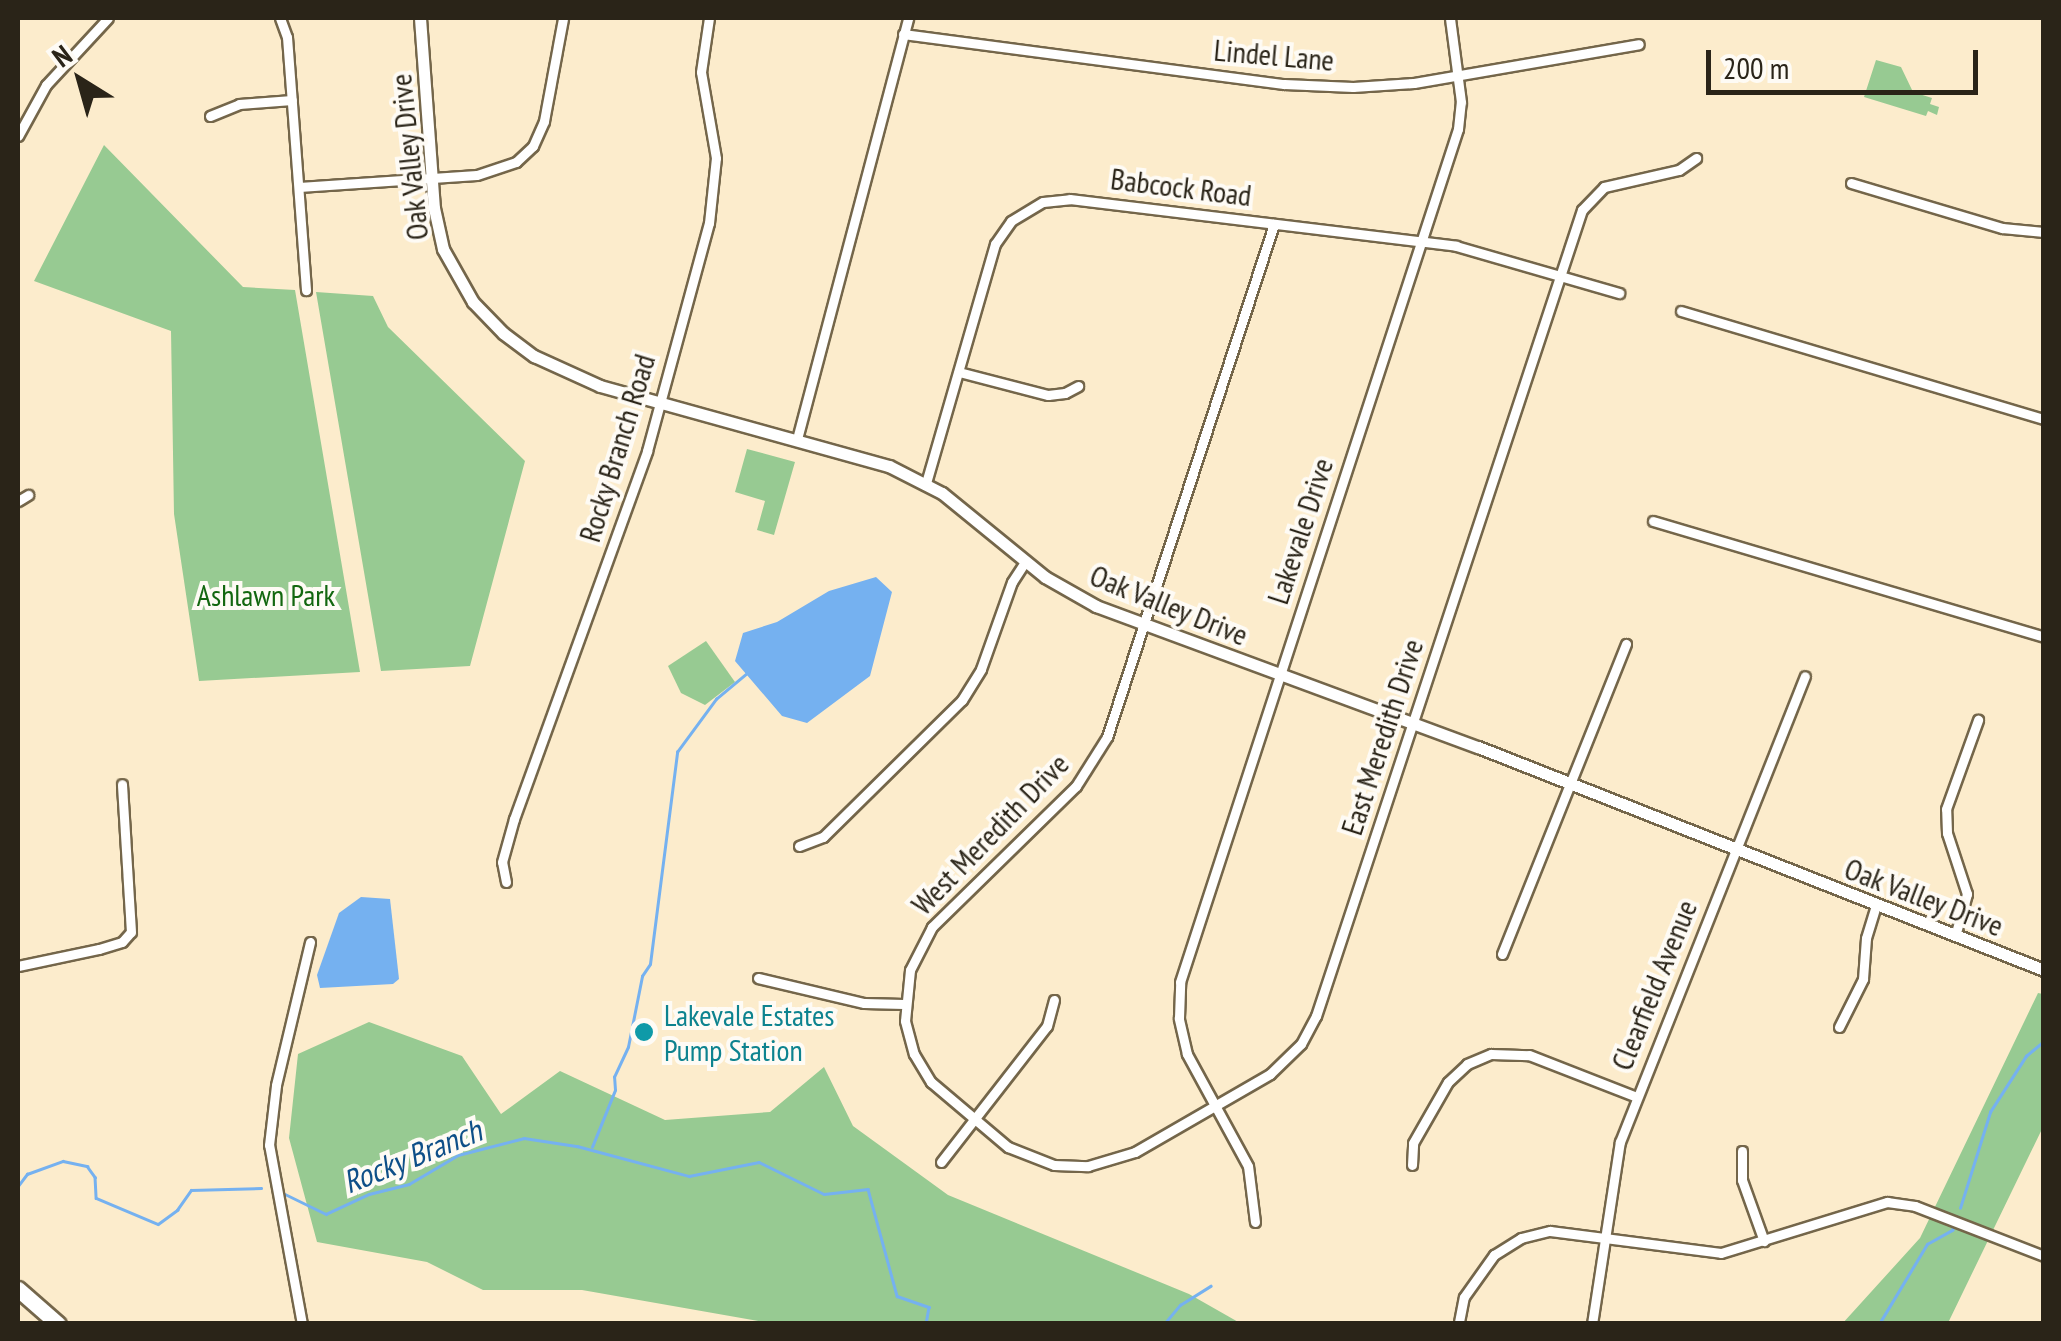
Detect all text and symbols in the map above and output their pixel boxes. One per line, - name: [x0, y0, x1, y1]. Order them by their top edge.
- north arrow: [30, 30, 130, 130]
- scale bar: [1711, 30, 1984, 92]
- street label: Lindel Lane: [1212, 32, 1336, 78]
- text: N: [44, 36, 79, 75]
- text: 200 m: [1723, 48, 1789, 87]
- street label: Oak Valley Drive: [382, 71, 436, 243]
- street label: Babcock Road: [1108, 160, 1254, 214]
- street label: Rocky Branch Road: [571, 349, 663, 547]
- street label: Lakevale Drive: [1260, 454, 1340, 608]
- street label: Oak Valley Drive: [1084, 557, 1254, 653]
- park label: Ashlawn Park: [197, 577, 335, 613]
- street label: East Meredith Drive: [1333, 635, 1431, 839]
- street label: West Meredith Drive: [904, 746, 1076, 922]
- street label: Oak Valley Drive: [1839, 850, 2009, 944]
- street label: Clearfield Avenue: [1603, 894, 1705, 1076]
- place label: Lakevale Estates Pump Station: [664, 997, 834, 1068]
- marker: Lakevale Estates Pump Station: [633, 1021, 655, 1043]
- water label: Rocky Branch: [337, 1111, 487, 1201]

